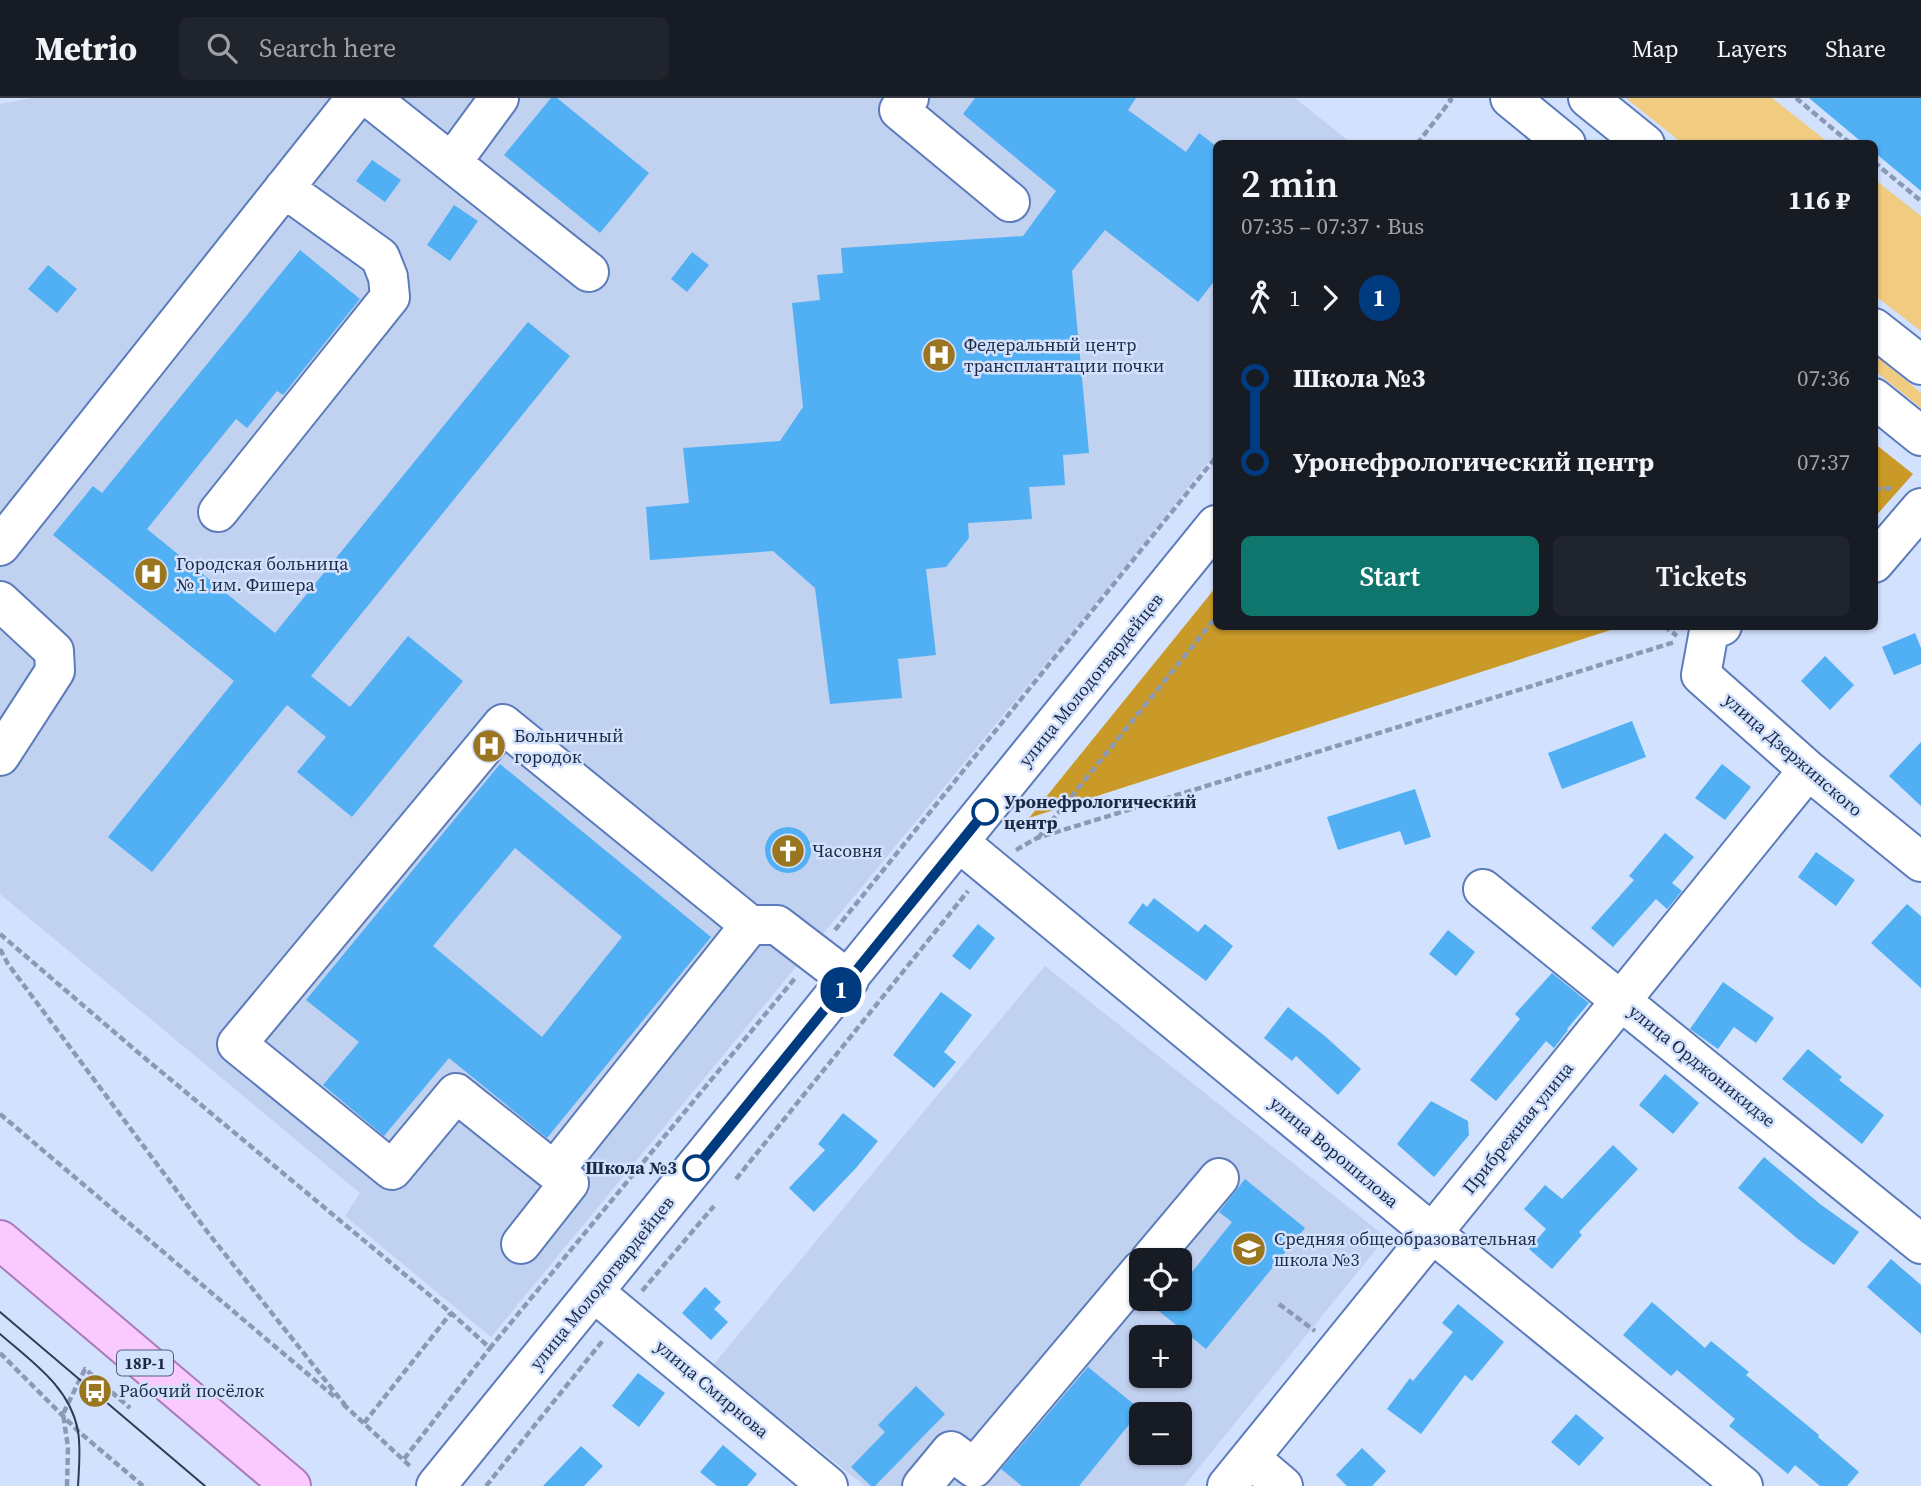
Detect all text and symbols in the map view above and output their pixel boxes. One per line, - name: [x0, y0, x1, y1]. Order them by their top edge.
- search box: [179, 17, 669, 80]
- text: Metrio: [35, 26, 137, 71]
- icon: search: [203, 29, 241, 67]
- text: Search here: [259, 30, 396, 66]
- text: Map: [1632, 32, 1679, 65]
- text: Layers: [1717, 32, 1787, 65]
- text: Share: [1825, 32, 1886, 65]
- text: 2 min: [1241, 158, 1339, 210]
- text: 116 ₽: [1788, 182, 1850, 218]
- text: 07:35 – 07:37 · Bus: [1241, 210, 1424, 242]
- icon: walk: [1241, 279, 1279, 317]
- icon: forward: [1311, 279, 1349, 317]
- text: 1: [1373, 281, 1386, 314]
- text: 1: [1289, 282, 1301, 314]
- place label: Федеральный центр трансплантации почки: [964, 332, 1164, 378]
- hospital icon: Федеральный центр трансплантации почки: [920, 336, 958, 374]
- text: Школа №3: [1293, 360, 1426, 396]
- text: 07:36: [1797, 362, 1850, 394]
- text: Уронефрологический центр: [1293, 444, 1654, 480]
- text: 07:37: [1797, 446, 1850, 478]
- button: Start: [1241, 536, 1539, 616]
- button: Tickets: [1553, 536, 1850, 616]
- place label: Городская больница № 1 им. Фишера: [176, 551, 349, 597]
- hospital icon: Городская больница № 1 им. Фишера: [132, 555, 170, 593]
- street label: улица Молодогвардейцев: [1013, 587, 1169, 772]
- street label: улица Дзержинского: [1718, 687, 1868, 822]
- place label: Больничный городок: [514, 723, 624, 769]
- hospital icon: Больничный городок: [470, 727, 508, 765]
- place label: Уронефрологический центр: [1004, 789, 1197, 835]
- marker: Уронефрологический центр: [972, 799, 998, 825]
- church icon: Часовня: [769, 832, 807, 870]
- place label: Часовня: [812, 838, 882, 863]
- line badge: 1: [818, 967, 864, 1013]
- text: 1: [834, 973, 848, 1006]
- street label: улица Орджоникидзе: [1623, 998, 1781, 1133]
- street label: Прибрежная улица: [1456, 1056, 1579, 1199]
- street label: улица Ворошилова: [1264, 1090, 1405, 1214]
- place label: Школа №3: [585, 1155, 677, 1180]
- marker: Школа №3: [683, 1155, 709, 1181]
- street label: улица Молодогвардейцев: [524, 1190, 680, 1375]
- place label: Средняя общеобразовательная школа №3: [1274, 1226, 1537, 1272]
- school or university icon: Средняя общеобразовательная школа №3: [1230, 1230, 1268, 1268]
- map controls: [1129, 1248, 1192, 1465]
- button: locate: [1129, 1248, 1192, 1311]
- button: +: [1129, 1325, 1192, 1388]
- street label: улица Смирнова: [650, 1334, 775, 1444]
- road number: 18Р-1: [117, 1350, 173, 1376]
- bus stop icon: Рабочий посёлок: [76, 1372, 114, 1410]
- place label: Рабочий посёлок: [119, 1378, 264, 1403]
- button: −: [1129, 1402, 1192, 1465]

